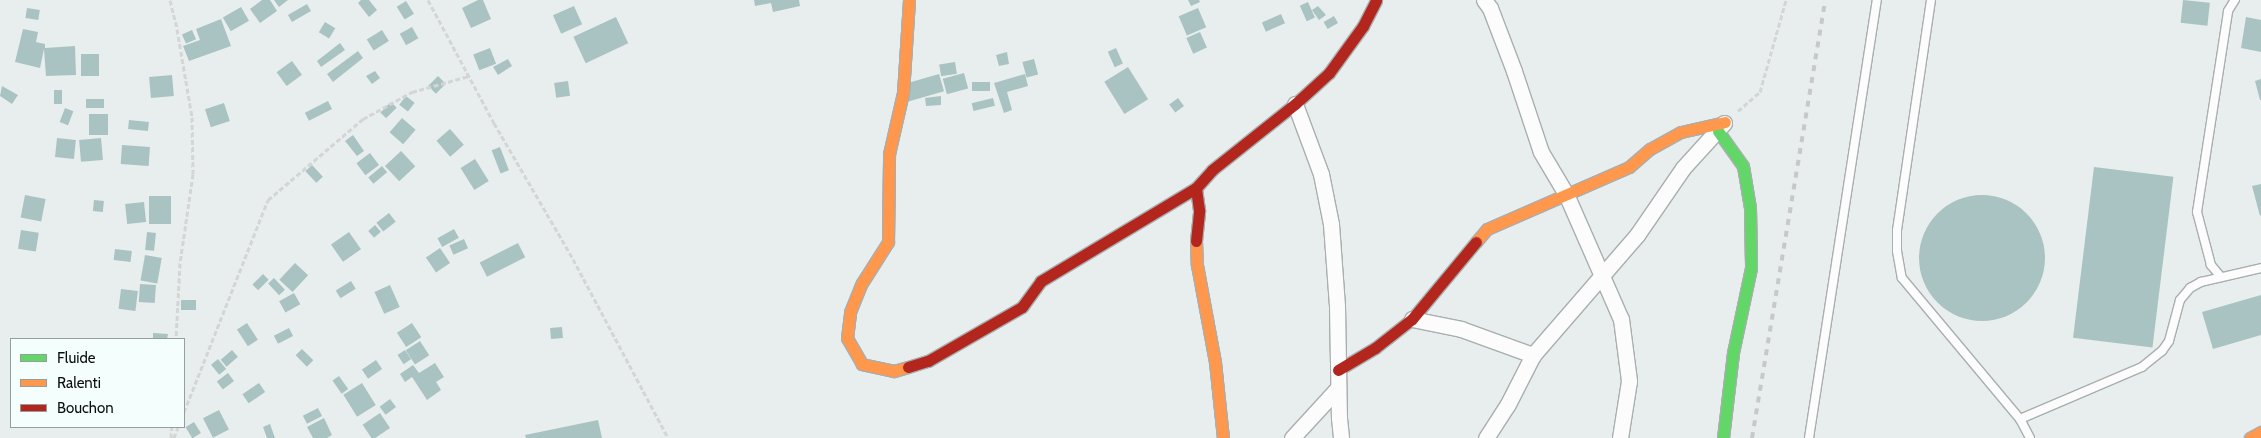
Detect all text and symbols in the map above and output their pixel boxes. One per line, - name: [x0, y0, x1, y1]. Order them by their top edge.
- legend: [10, 338, 185, 428]
- text: Fluide: [57, 349, 95, 367]
- text: Ralenti: [57, 374, 101, 392]
- text: Bouchon: [57, 399, 114, 417]

